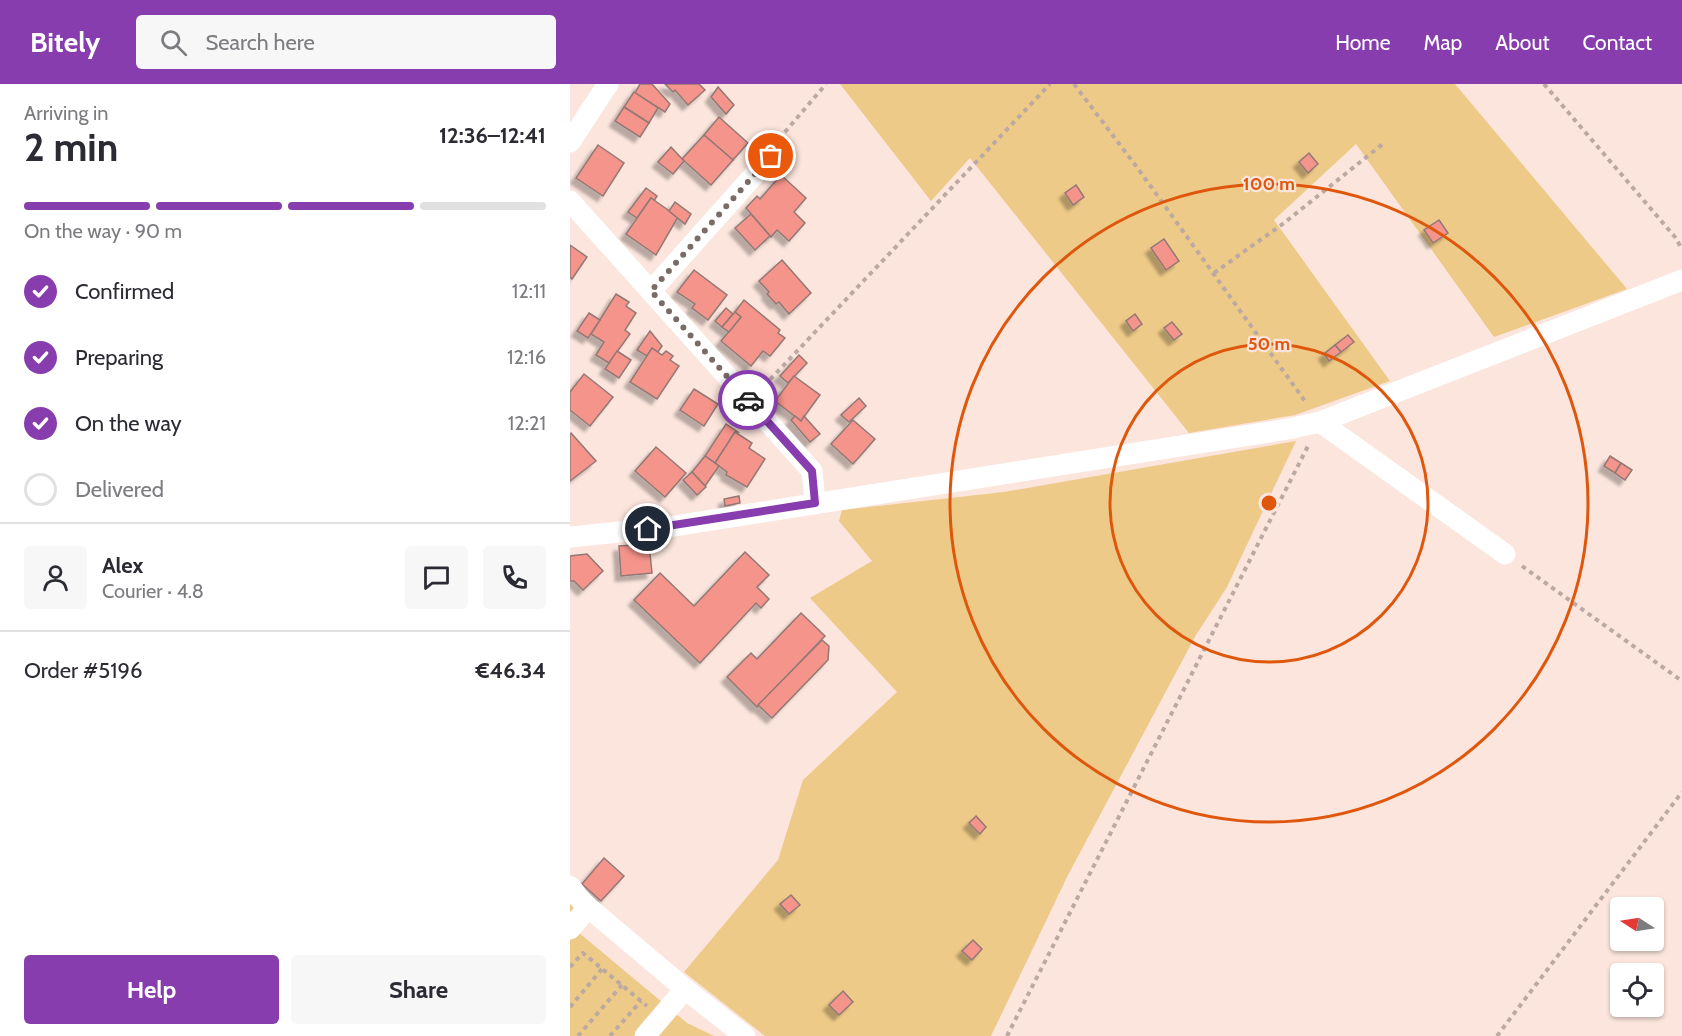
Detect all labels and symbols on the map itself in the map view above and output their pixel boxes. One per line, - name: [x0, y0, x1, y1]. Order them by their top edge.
- pin: [745, 130, 796, 181]
- text: 100 m: [1243, 173, 1295, 195]
- text: 50 m: [1248, 333, 1290, 355]
- courier: [718, 370, 778, 430]
- centre of rings: [1259, 493, 1279, 513]
- pin: [622, 503, 673, 554]
- north arrow: [1610, 897, 1664, 951]

